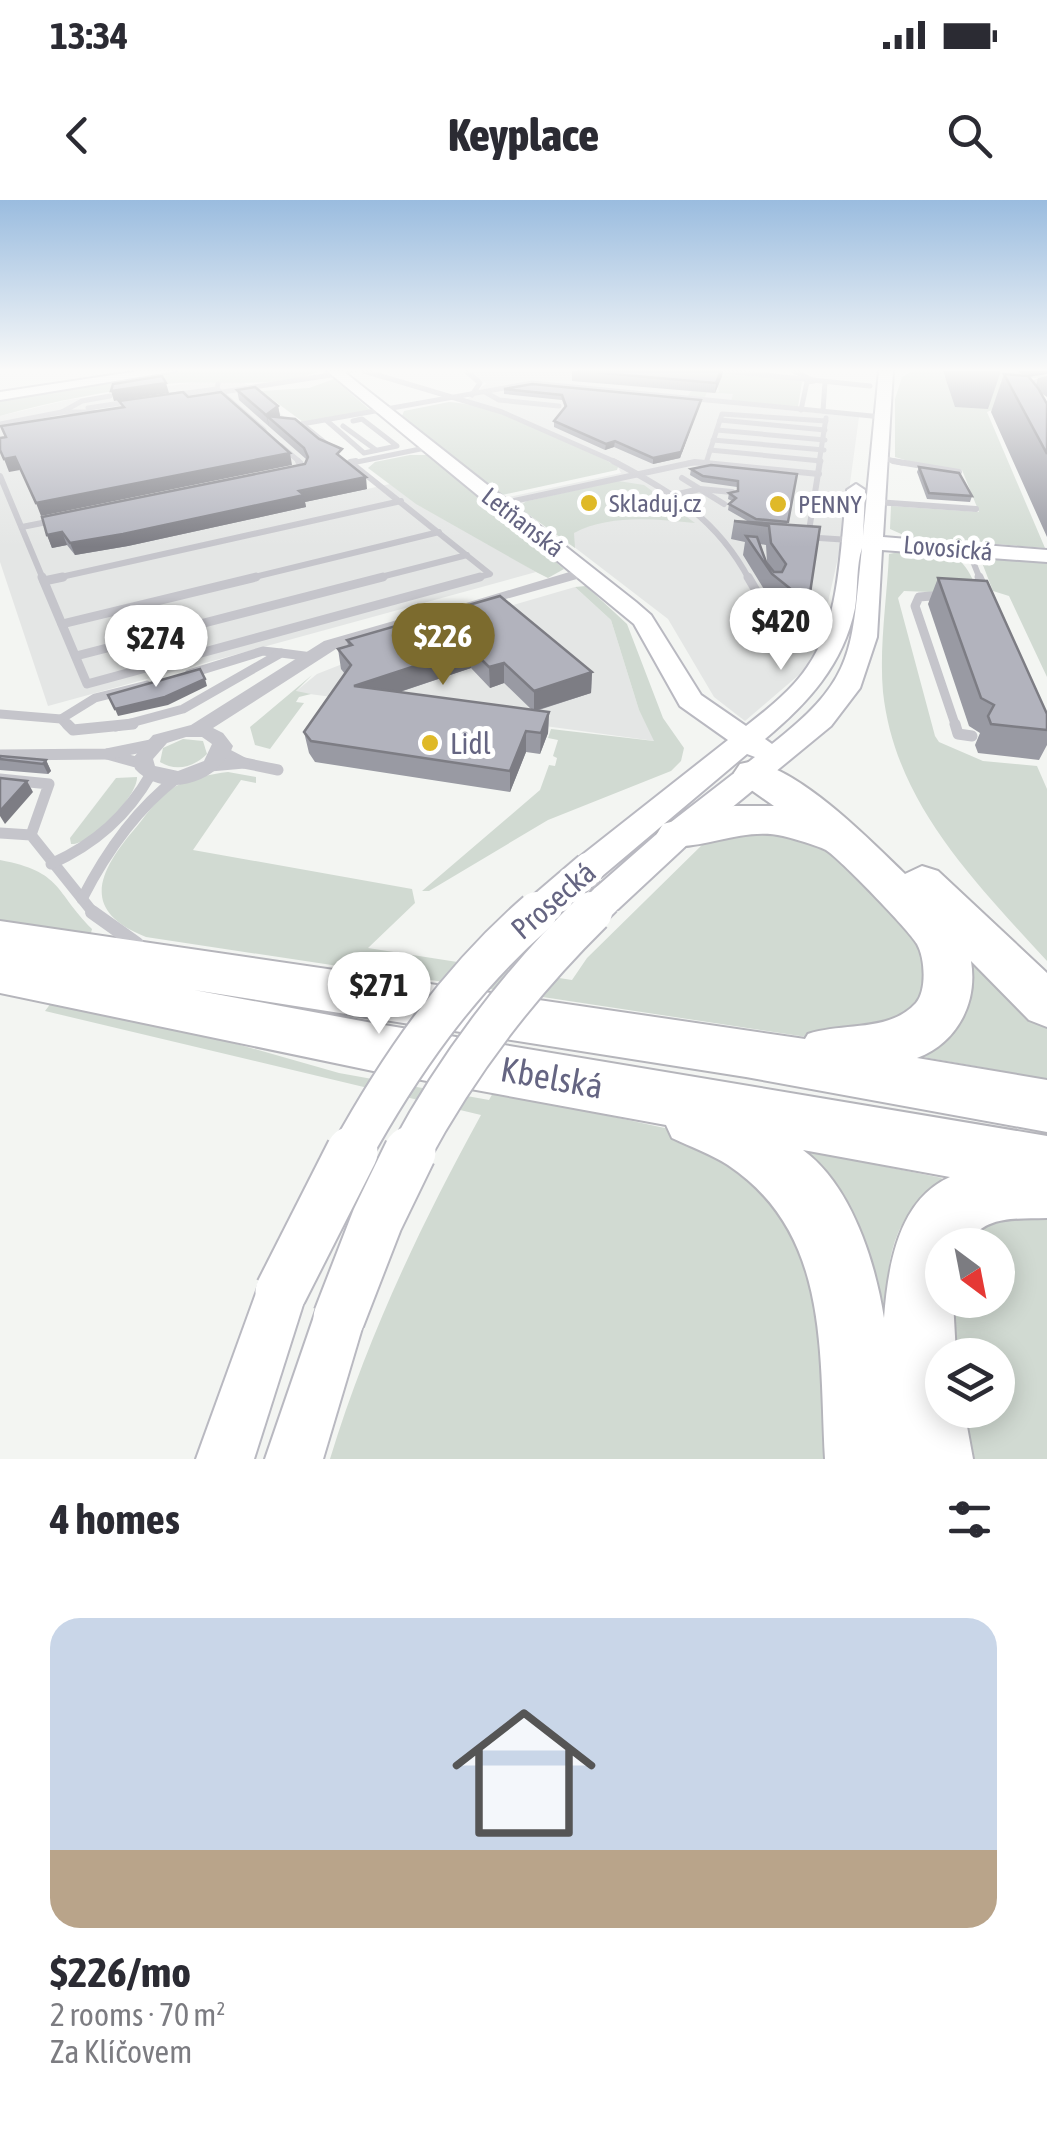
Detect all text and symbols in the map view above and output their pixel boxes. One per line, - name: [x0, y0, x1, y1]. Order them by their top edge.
- text: 13:34: [50, 14, 128, 57]
- icon: back: [50, 108, 105, 163]
- icon: search: [942, 108, 997, 163]
- text: Keyplace: [448, 109, 599, 161]
- street label: Letňanská: [477, 482, 569, 562]
- place label: Skladuj.cz: [609, 489, 701, 517]
- place label: PENNY: [798, 490, 862, 518]
- marker: Skladuj.cz: [578, 492, 600, 514]
- marker: PENNY: [767, 493, 789, 515]
- street label: Lovosická: [902, 530, 994, 566]
- pin: $420: [722, 588, 840, 673]
- text: $420: [752, 602, 810, 639]
- pin: $226: [384, 603, 502, 688]
- pin: $274: [97, 605, 215, 690]
- text: $226: [414, 617, 472, 654]
- text: $274: [127, 619, 185, 656]
- place label: Lidl: [450, 726, 491, 760]
- marker: Lidl: [419, 732, 441, 754]
- street label: Prosecká: [504, 854, 602, 946]
- pin: $271: [320, 952, 438, 1037]
- text: $271: [350, 966, 408, 1003]
- street label: Kbelská: [498, 1048, 606, 1106]
- north arrow: [925, 1228, 1015, 1318]
- map controls: [925, 1228, 1015, 1428]
- button: layers: [925, 1338, 1015, 1428]
- icon: filters: [942, 1492, 997, 1547]
- text: 4 homes: [50, 1495, 180, 1543]
- icon: home: [434, 1683, 614, 1863]
- text: $226/mo: [50, 1948, 191, 1996]
- text: 2 rooms · 70 m²: [50, 1996, 225, 2033]
- text: Za Klíčovem: [50, 2033, 192, 2070]

